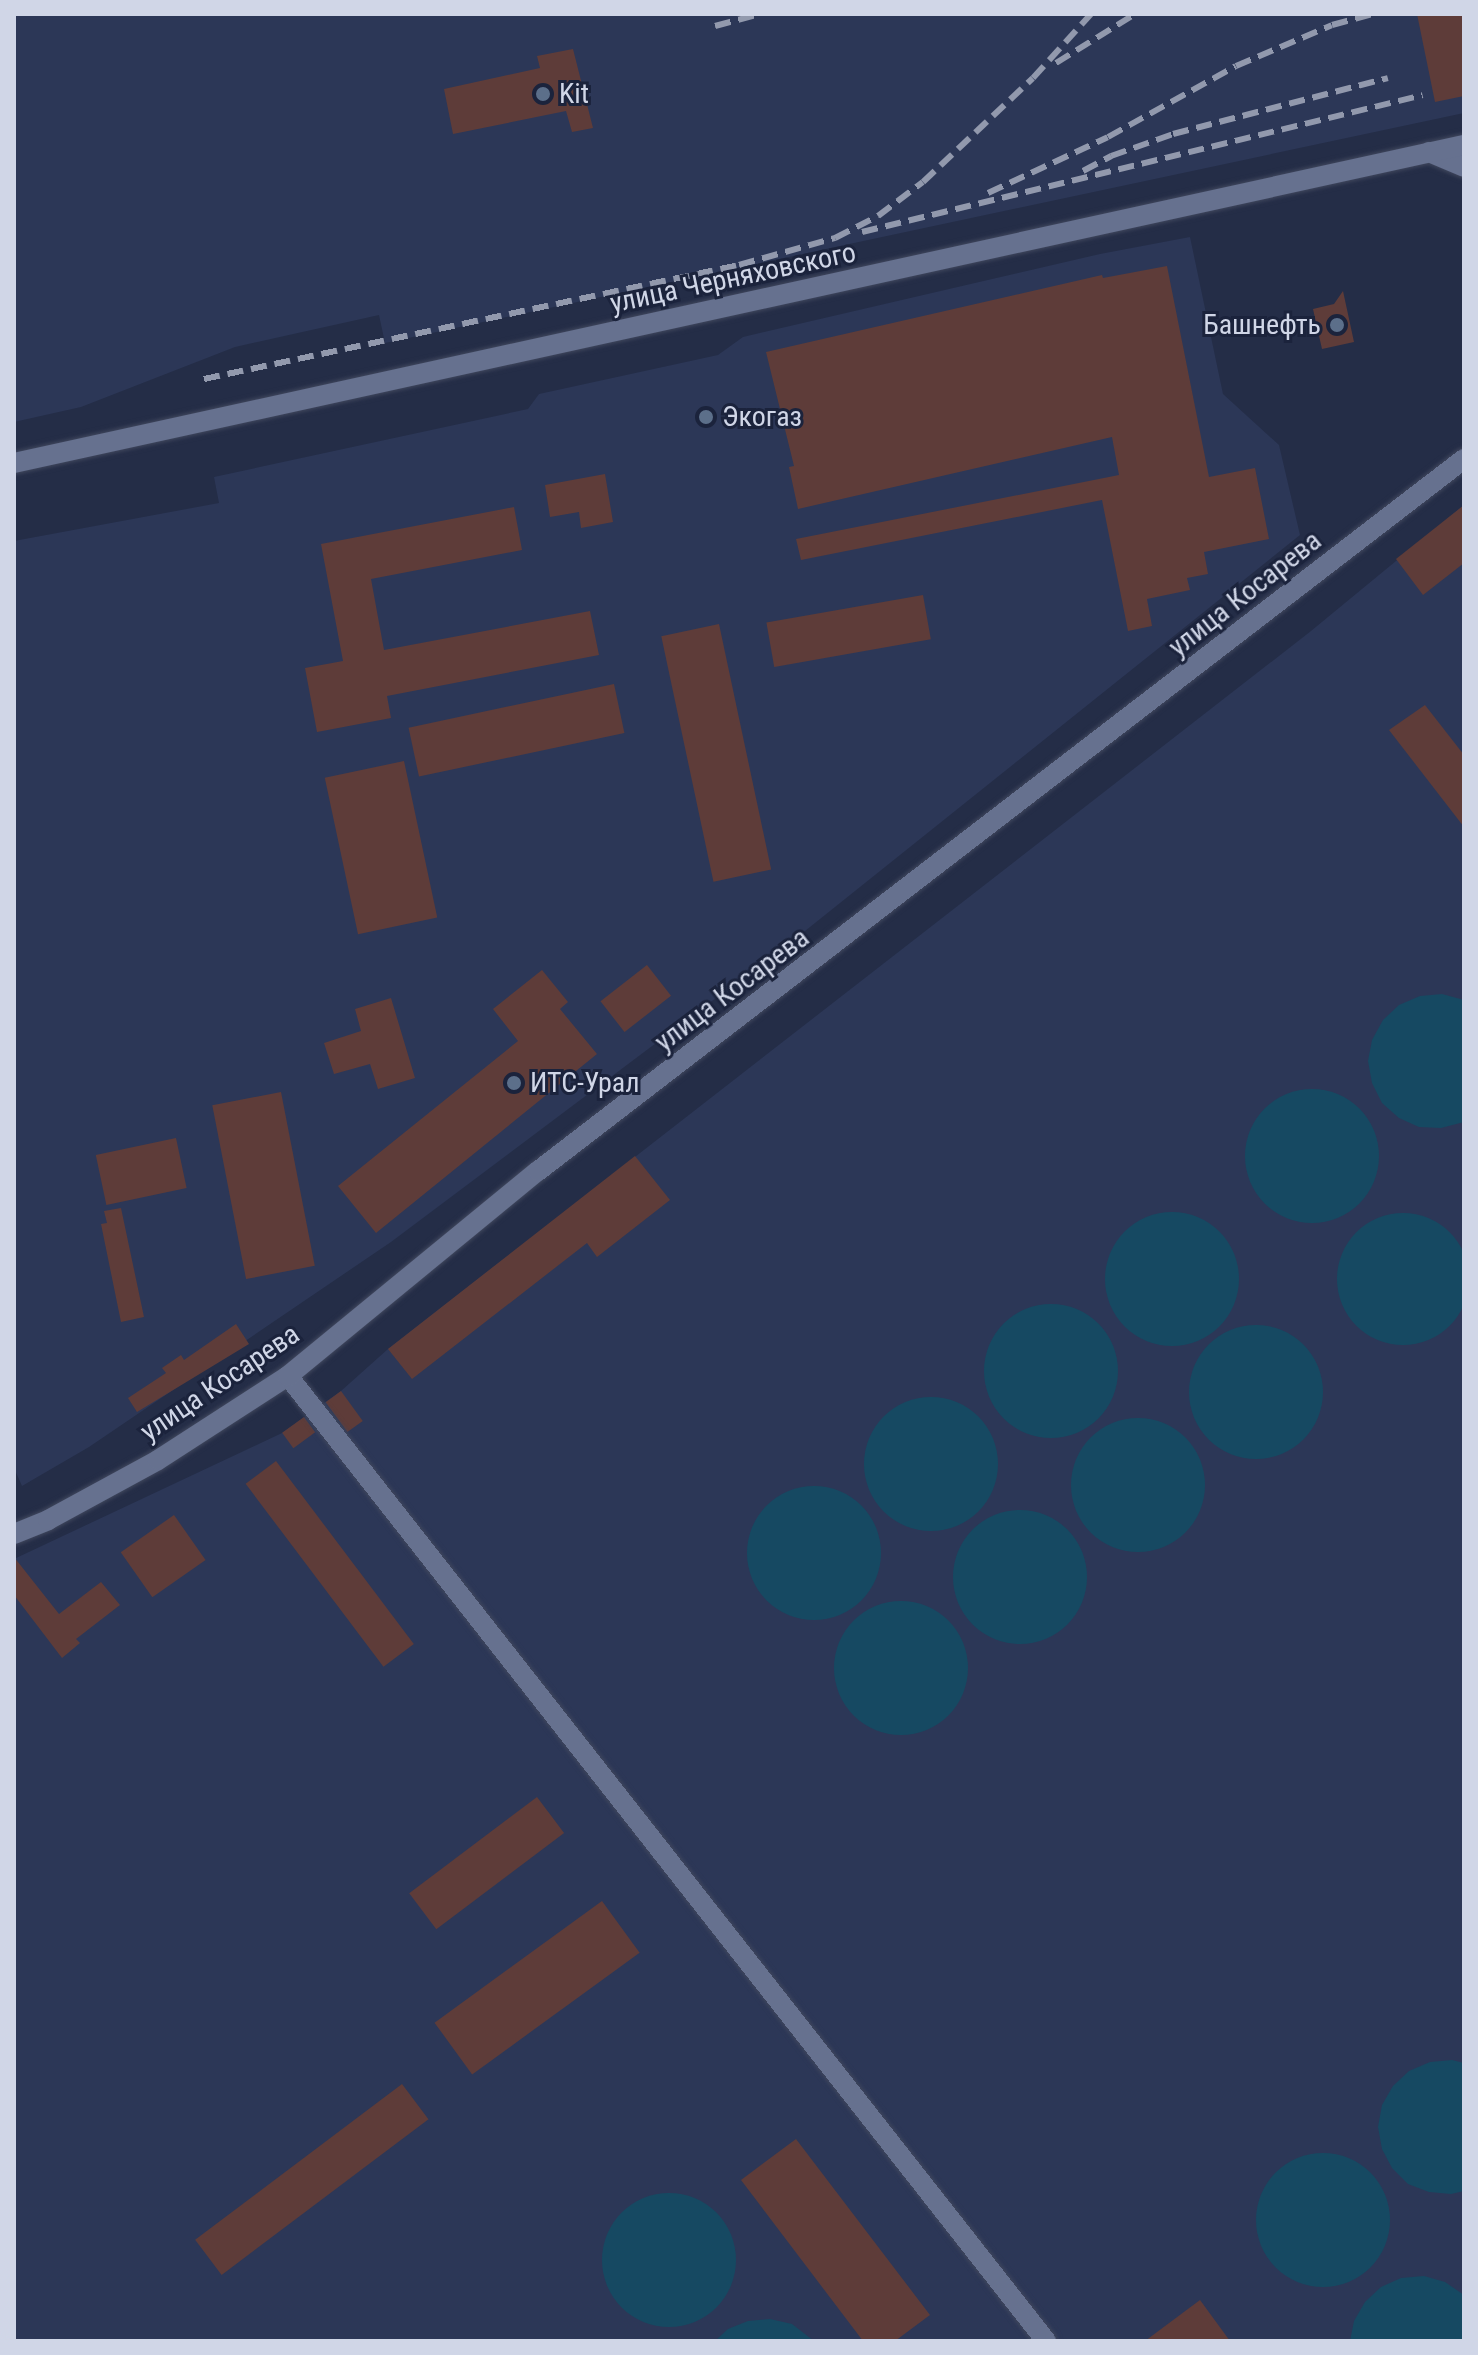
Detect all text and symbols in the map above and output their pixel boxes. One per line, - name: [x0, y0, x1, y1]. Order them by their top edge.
- place label: Kit: [559, 77, 589, 111]
- marker: Kit: [534, 85, 552, 103]
- street label: улица Черняховского: [607, 236, 859, 320]
- place label: Башнефть: [1203, 308, 1321, 342]
- marker: Башнефть: [1328, 316, 1346, 334]
- place label: Экогаз: [722, 400, 802, 434]
- marker: Экогаз: [697, 408, 715, 426]
- street label: улица Косарева: [1162, 524, 1328, 664]
- street label: улица Косарева: [648, 921, 816, 1059]
- place label: ИТС-Урал: [530, 1066, 639, 1100]
- marker: ИТС-Урал: [505, 1074, 523, 1092]
- street label: улица Косарева: [134, 1318, 306, 1448]

